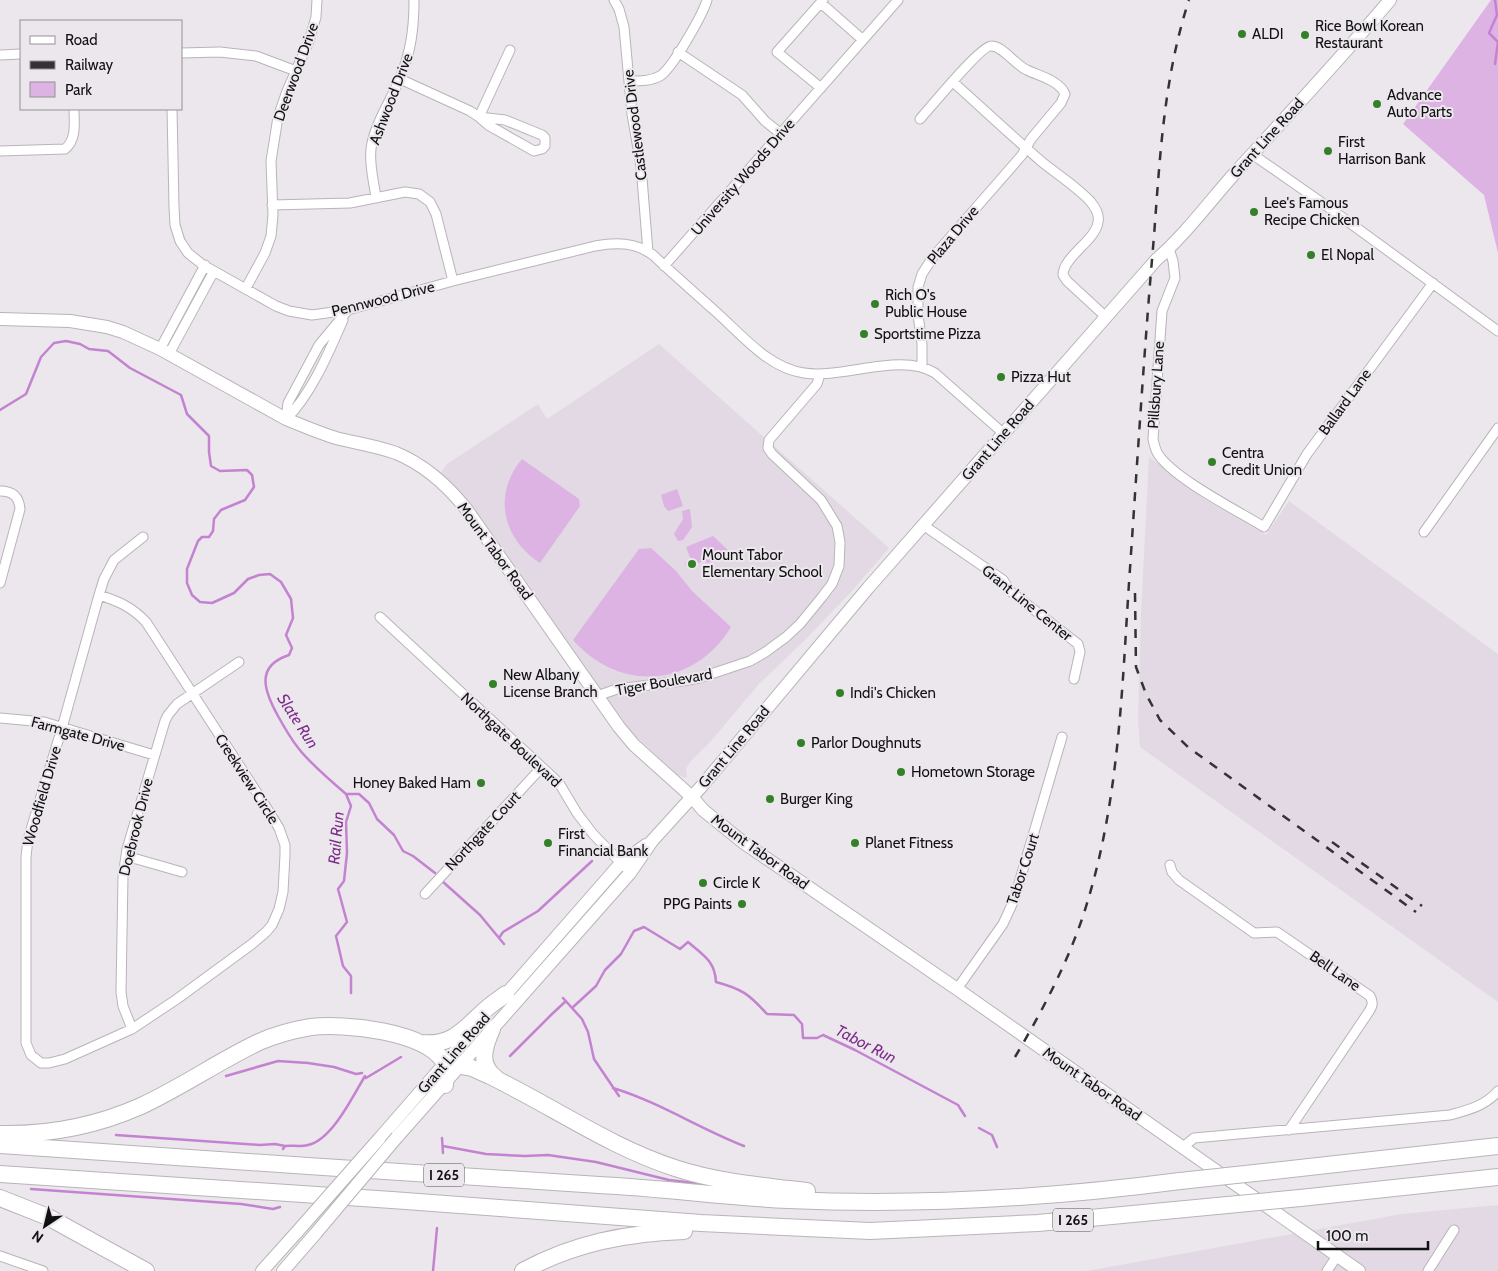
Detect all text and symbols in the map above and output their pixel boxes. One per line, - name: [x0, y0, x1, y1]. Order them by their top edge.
- place label: Rice Bowl Korean Restaurant: [1315, 17, 1424, 52]
- legend: [20, 20, 182, 110]
- street label: Deerwood Drive: [270, 20, 322, 124]
- place label: ALDI: [1252, 25, 1284, 43]
- marker: ALDI: [1236, 28, 1248, 40]
- marker: Rice Bowl Korean Restaurant: [1299, 29, 1311, 41]
- text: Road: [65, 31, 98, 49]
- street label: Ashwood Drive: [365, 51, 417, 147]
- text: Railway: [65, 56, 114, 74]
- street label: Castlewood Drive: [619, 68, 651, 181]
- text: Park: [65, 81, 92, 99]
- place label: Advance Auto Parts: [1387, 86, 1452, 121]
- street label: Grant Line Road: [1226, 94, 1308, 182]
- marker: Advance Auto Parts: [1371, 98, 1383, 110]
- street label: University Woods Drive: [687, 115, 799, 239]
- place label: First Harrison Bank: [1338, 133, 1426, 168]
- marker: First Harrison Bank: [1322, 145, 1334, 157]
- place label: Lee's Famous Recipe Chicken: [1264, 194, 1360, 229]
- street label: Plaza Drive: [923, 202, 983, 268]
- marker: Lee's Famous Recipe Chicken: [1248, 206, 1260, 218]
- place label: El Nopal: [1321, 246, 1374, 264]
- marker: El Nopal: [1305, 249, 1317, 261]
- street label: Pennwood Drive: [330, 277, 437, 320]
- place label: Rich O's Public House: [885, 286, 967, 321]
- marker: Rich O's Public House: [869, 298, 881, 310]
- place label: Sportstime Pizza: [874, 325, 982, 343]
- marker: Sportstime Pizza: [858, 328, 870, 340]
- street label: Pillsbury Lane: [1144, 340, 1168, 429]
- street label: Ballard Lane: [1315, 365, 1375, 439]
- place label: Pizza Hut: [1011, 368, 1071, 386]
- marker: Pizza Hut: [995, 371, 1007, 383]
- street label: Grant Line Road: [958, 396, 1038, 484]
- place label: Centra Credit Union: [1222, 444, 1302, 479]
- marker: Centra Credit Union: [1206, 456, 1218, 468]
- street label: Mount Tabor Road: [454, 499, 536, 603]
- place label: Mount Tabor Elementary School: [702, 546, 823, 581]
- marker: Mount Tabor Elementary School: [686, 558, 698, 570]
- street label: Grant Line Center: [978, 561, 1076, 645]
- street label: Tiger Boulevard: [614, 665, 714, 699]
- place label: New Albany License Branch: [503, 666, 598, 701]
- marker: New Albany License Branch: [487, 678, 499, 690]
- place label: Indi's Chicken: [850, 684, 936, 702]
- marker: Indi's Chicken: [834, 687, 846, 699]
- street label: Northgate Boulevard: [457, 689, 565, 791]
- water label: Slate Run: [273, 690, 323, 752]
- street label: Grant Line Road: [695, 702, 773, 792]
- street label: Farmgate Drive: [29, 713, 127, 755]
- street label: Creekview Circle: [211, 731, 283, 828]
- place label: Parlor Doughnuts: [811, 734, 921, 752]
- marker: Parlor Doughnuts: [795, 737, 807, 749]
- street label: Woodfield Drive: [19, 744, 65, 848]
- place label: Hometown Storage: [911, 763, 1035, 781]
- marker: Hometown Storage: [895, 766, 907, 778]
- place label: Honey Baked Ham: [353, 774, 471, 792]
- street label: Doebrook Drive: [115, 776, 157, 878]
- marker: Honey Baked Ham: [475, 777, 487, 789]
- street label: Northgate Court: [442, 788, 524, 874]
- place label: Burger King: [780, 790, 853, 808]
- marker: Burger King: [764, 793, 776, 805]
- water label: Rail Run: [324, 811, 348, 865]
- street label: Mount Tabor Road: [708, 811, 812, 893]
- place label: First Financial Bank: [558, 825, 649, 860]
- street label: Tabor Court: [1003, 831, 1043, 907]
- place label: Planet Fitness: [865, 834, 953, 852]
- marker: First Financial Bank: [542, 837, 554, 849]
- marker: Planet Fitness: [849, 837, 861, 849]
- place label: Circle K: [713, 874, 761, 892]
- marker: Circle K: [697, 877, 709, 889]
- place label: PPG Paints: [663, 895, 732, 913]
- marker: PPG Paints: [736, 898, 748, 910]
- street label: Bell Lane: [1306, 947, 1364, 995]
- street label: Grant Line Road: [414, 1009, 494, 1097]
- water label: Tabor Run: [833, 1021, 899, 1067]
- street label: Mount Tabor Road: [1039, 1043, 1145, 1125]
- road number: I 265: [424, 1164, 464, 1186]
- north arrow: [20, 1201, 70, 1251]
- road number: I 265: [1053, 1208, 1093, 1232]
- scale bar: [1318, 1218, 1428, 1250]
- text: N: [28, 1226, 47, 1247]
- text: 100 m: [1326, 1227, 1368, 1245]

